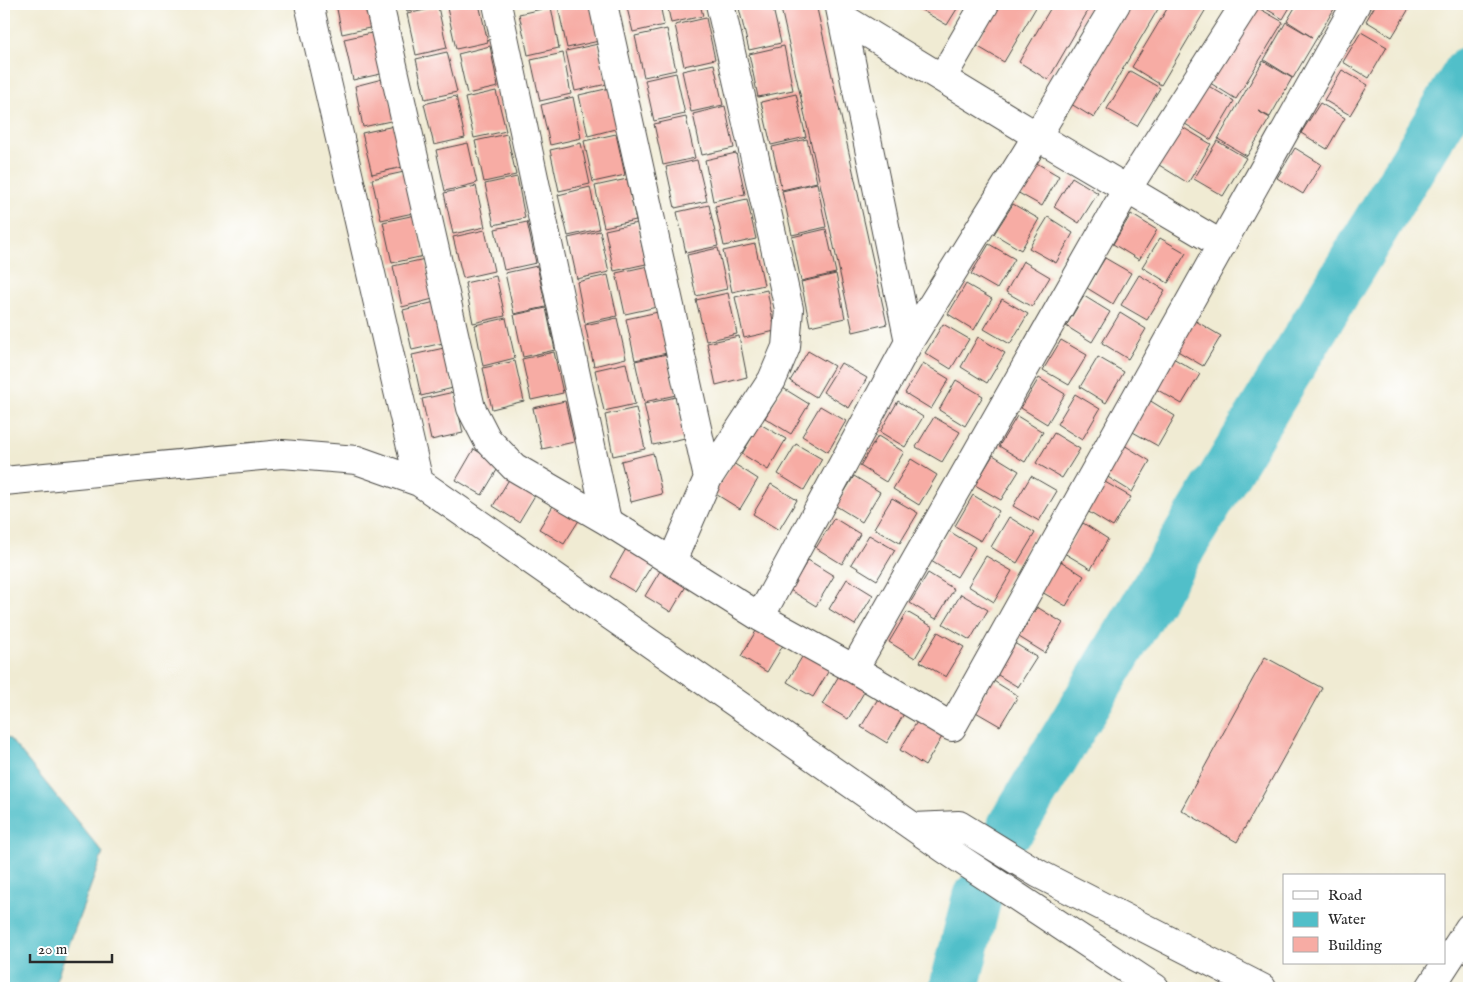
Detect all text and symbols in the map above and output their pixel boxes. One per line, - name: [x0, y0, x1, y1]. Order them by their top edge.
- legend: [1283, 874, 1446, 964]
- text: Road: [1328, 886, 1363, 905]
- text: Water: [1328, 910, 1366, 929]
- scale bar: [30, 932, 112, 964]
- text: Building: [1328, 936, 1383, 955]
- text: 20 m: [38, 940, 68, 959]

